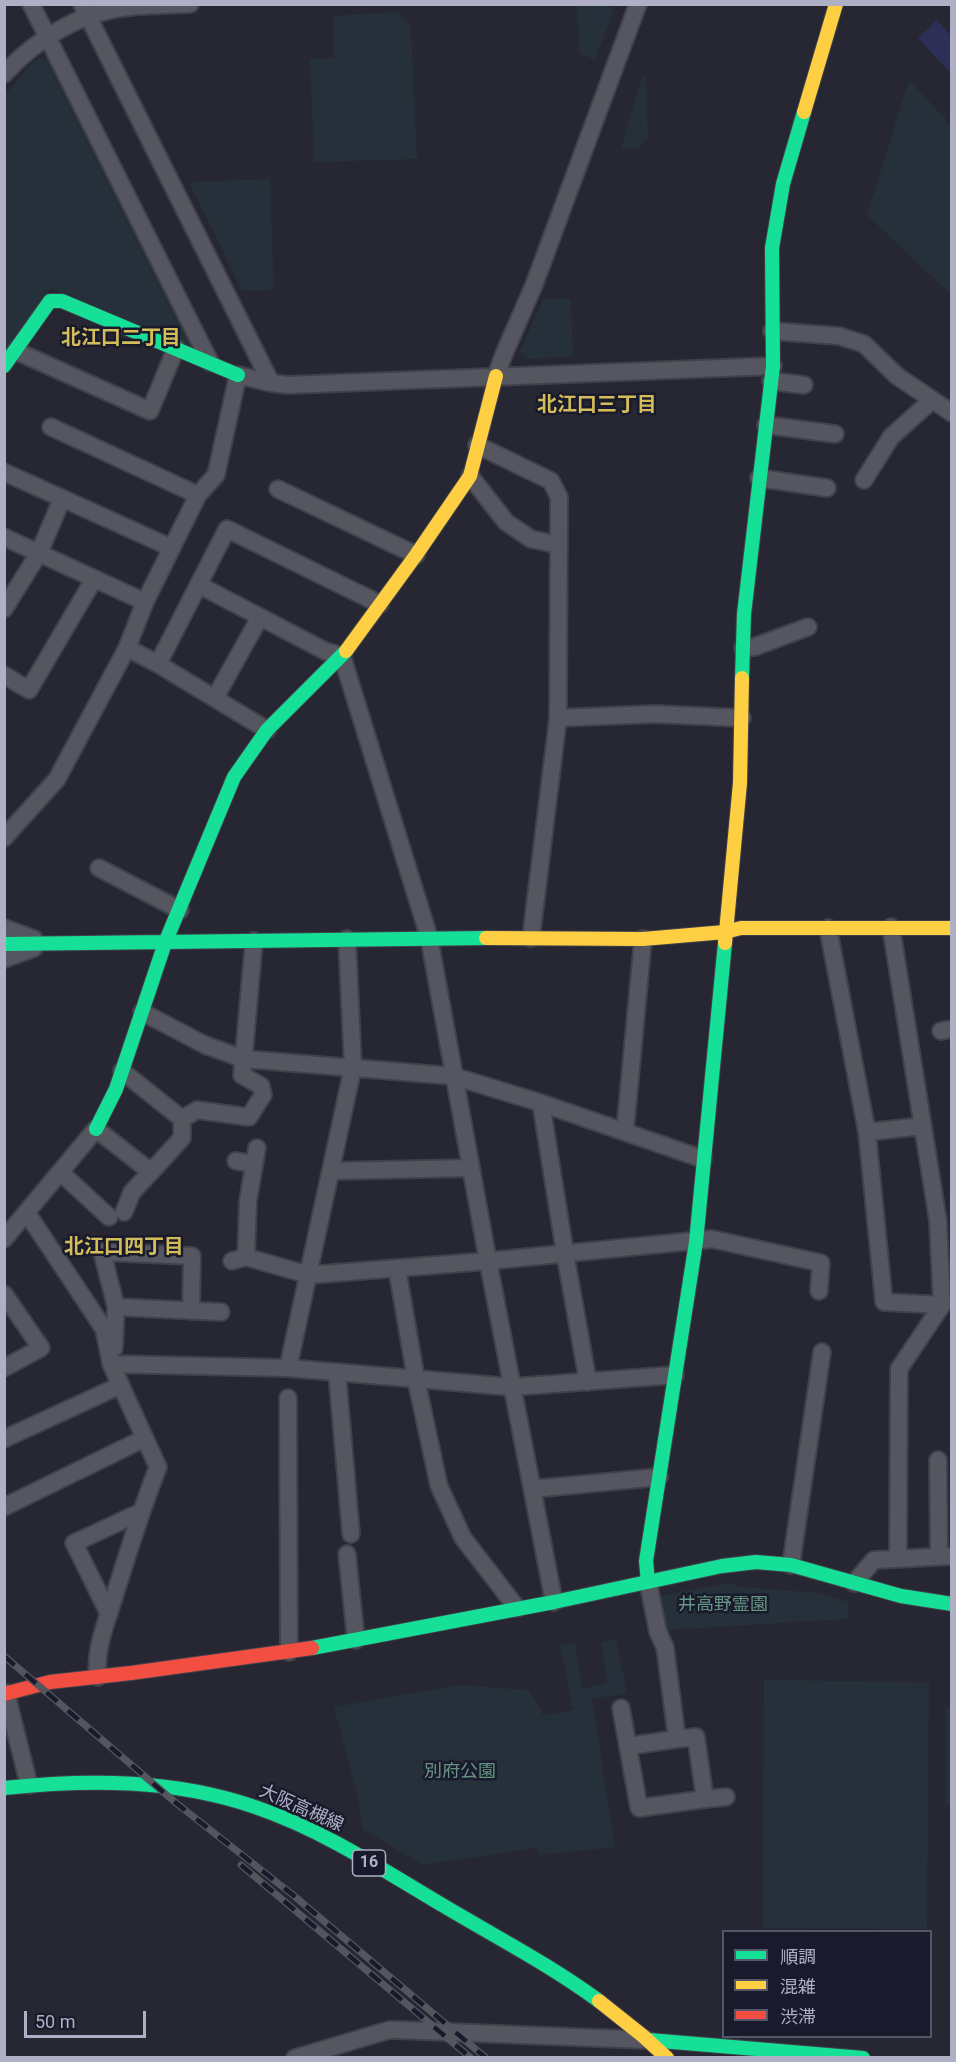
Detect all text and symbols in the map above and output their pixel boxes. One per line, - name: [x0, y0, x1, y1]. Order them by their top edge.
- district label: 北江口二丁目: [61, 327, 181, 351]
- district label: 北江口三丁目: [537, 394, 657, 418]
- district label: 北江口四丁目: [64, 1236, 184, 1260]
- park label: 井高野霊園: [678, 1594, 768, 1616]
- park label: 別府公園: [424, 1761, 496, 1783]
- street label: 大阪高槻線: [255, 1781, 347, 1837]
- road number: 16: [352, 1850, 386, 1876]
- legend: [722, 1930, 932, 2038]
- text: 順調: [780, 1946, 816, 1967]
- text: 混雑: [780, 1976, 816, 1997]
- scale bar: [27, 1999, 148, 2037]
- text: 渋滞: [780, 2006, 816, 2027]
- text: 50 m: [35, 2011, 75, 2032]

